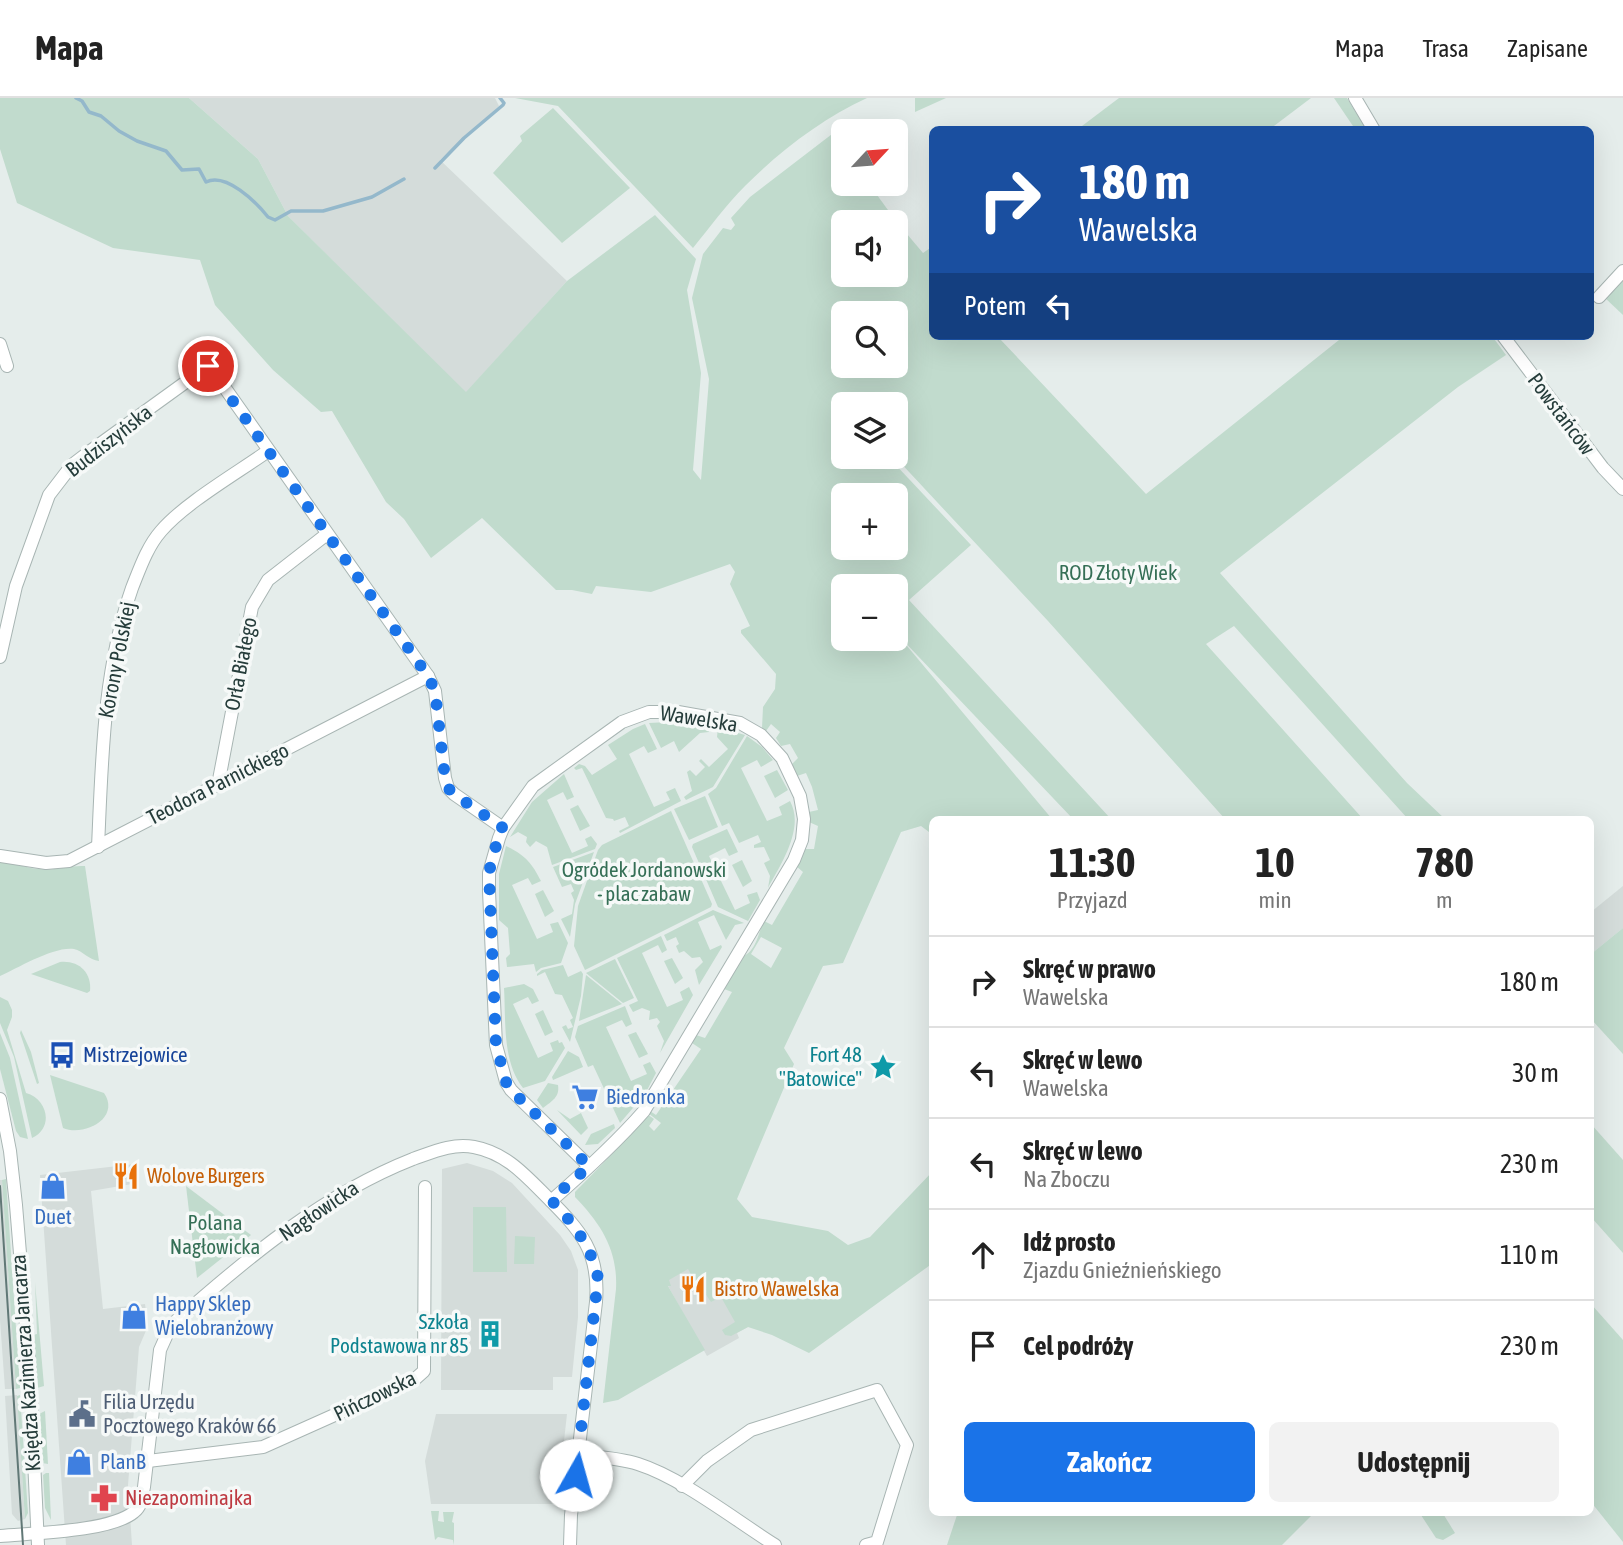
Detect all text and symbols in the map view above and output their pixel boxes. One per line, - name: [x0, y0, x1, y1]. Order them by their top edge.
- text: Mapa: [35, 29, 103, 67]
- text: Mapa: [1335, 35, 1384, 62]
- text: Trasa: [1422, 35, 1469, 62]
- text: Zapisane: [1507, 35, 1588, 62]
- north arrow: [831, 119, 908, 196]
- map controls: [831, 119, 908, 651]
- text: 180 m: [1079, 153, 1190, 209]
- icon: right: [964, 154, 1055, 245]
- button: sound: [831, 210, 908, 287]
- text: Wawelska: [1079, 211, 1198, 248]
- icon: left: [1040, 287, 1078, 325]
- text: Potem: [964, 291, 1026, 321]
- button: search: [831, 301, 908, 378]
- pin: [178, 336, 238, 396]
- icon: arrive: [189, 347, 227, 385]
- street label: Powstańców: [1523, 368, 1600, 459]
- button: layers: [831, 392, 908, 469]
- street label: Budziszyńska: [61, 399, 156, 481]
- button: +: [831, 483, 908, 560]
- park label: ROD Złoty Wiek: [1059, 560, 1177, 584]
- button: −: [831, 574, 908, 651]
- street label: Korony Polskiej: [93, 599, 139, 720]
- street label: Orła Białego: [219, 615, 261, 713]
- street label: Wawelska: [659, 700, 740, 736]
- street label: Teodora Parnickiego: [143, 737, 292, 829]
- text: 11:30: [1049, 838, 1135, 886]
- text: 10: [1255, 838, 1295, 886]
- text: 780: [1415, 838, 1474, 886]
- park label: Ogródek Jordanowski - plac zabaw: [562, 857, 726, 905]
- text: Przyjazd: [1057, 887, 1128, 913]
- text: min: [1259, 887, 1292, 913]
- text: m: [1436, 887, 1453, 913]
- text: Skręć w prawo: [1023, 954, 1156, 984]
- icon: right: [964, 963, 1002, 1001]
- text: 180 m: [1500, 967, 1559, 997]
- text: Wawelska: [1023, 984, 1109, 1010]
- bus stop icon: Mistrzejowice: [47, 1040, 77, 1070]
- place label: Mistrzejowice: [83, 1042, 188, 1066]
- place label: Fort 48 "Batowice": [779, 1042, 862, 1090]
- text: Skręć w lewo: [1023, 1045, 1143, 1075]
- place icon: Fort 48 "Batowice": [868, 1052, 898, 1082]
- icon: left: [964, 1054, 1002, 1092]
- text: 30 m: [1512, 1058, 1559, 1088]
- text: Wawelska: [1023, 1075, 1109, 1101]
- supermarket icon: Biedronka: [570, 1082, 600, 1112]
- place label: Biedronka: [606, 1084, 685, 1108]
- text: Skręć w lewo: [1023, 1136, 1143, 1166]
- icon: left: [964, 1145, 1002, 1183]
- text: 230 m: [1500, 1149, 1559, 1179]
- restaurant icon: Wolove Burgers: [111, 1161, 141, 1191]
- place label: Wolove Burgers: [147, 1163, 265, 1187]
- text: Na Zboczu: [1023, 1166, 1110, 1192]
- shop icon: Duet: [38, 1171, 68, 1201]
- street label: Nagłowicka: [274, 1175, 363, 1245]
- place label: Duet: [34, 1204, 72, 1228]
- park label: Polana Nagłowicka: [170, 1210, 260, 1258]
- text: Idź prosto: [1023, 1227, 1116, 1257]
- icon: ahead: [964, 1236, 1002, 1274]
- text: 110 m: [1500, 1240, 1559, 1270]
- street label: Księdza Kazimierza Jancarza: [5, 1254, 45, 1473]
- text: Zjazdu Gnieźnieńskiego: [1023, 1257, 1221, 1283]
- restaurant icon: Bistro Wawelska: [678, 1274, 708, 1304]
- place label: Bistro Wawelska: [714, 1276, 839, 1300]
- place label: Happy Sklep Wielobranżowy: [155, 1291, 274, 1339]
- shop icon: Happy Sklep Wielobranżowy: [119, 1301, 149, 1331]
- place label: Szkoła Podstawowa nr 85: [330, 1309, 469, 1357]
- building icon: Szkoła Podstawowa nr 85: [475, 1319, 505, 1349]
- icon: arrive: [964, 1327, 1002, 1365]
- text: Cel podróży: [1023, 1331, 1134, 1361]
- text: 230 m: [1500, 1331, 1559, 1361]
- street label: Pińczowska: [329, 1365, 420, 1425]
- place label: Filia Urzędu Pocztowego Kraków 66: [103, 1389, 277, 1437]
- public building icon: Filia Urzędu Pocztowego Kraków 66: [67, 1399, 97, 1429]
- button: Zakończ: [964, 1422, 1255, 1502]
- button: Udostępnij: [1269, 1422, 1559, 1502]
- position arrow: [539, 1438, 613, 1512]
- shop icon: PlanB: [64, 1447, 94, 1477]
- place label: PlanB: [100, 1449, 146, 1473]
- pharmacy icon: Niezapominajka: [89, 1483, 119, 1513]
- place label: Niezapominajka: [125, 1485, 253, 1509]

